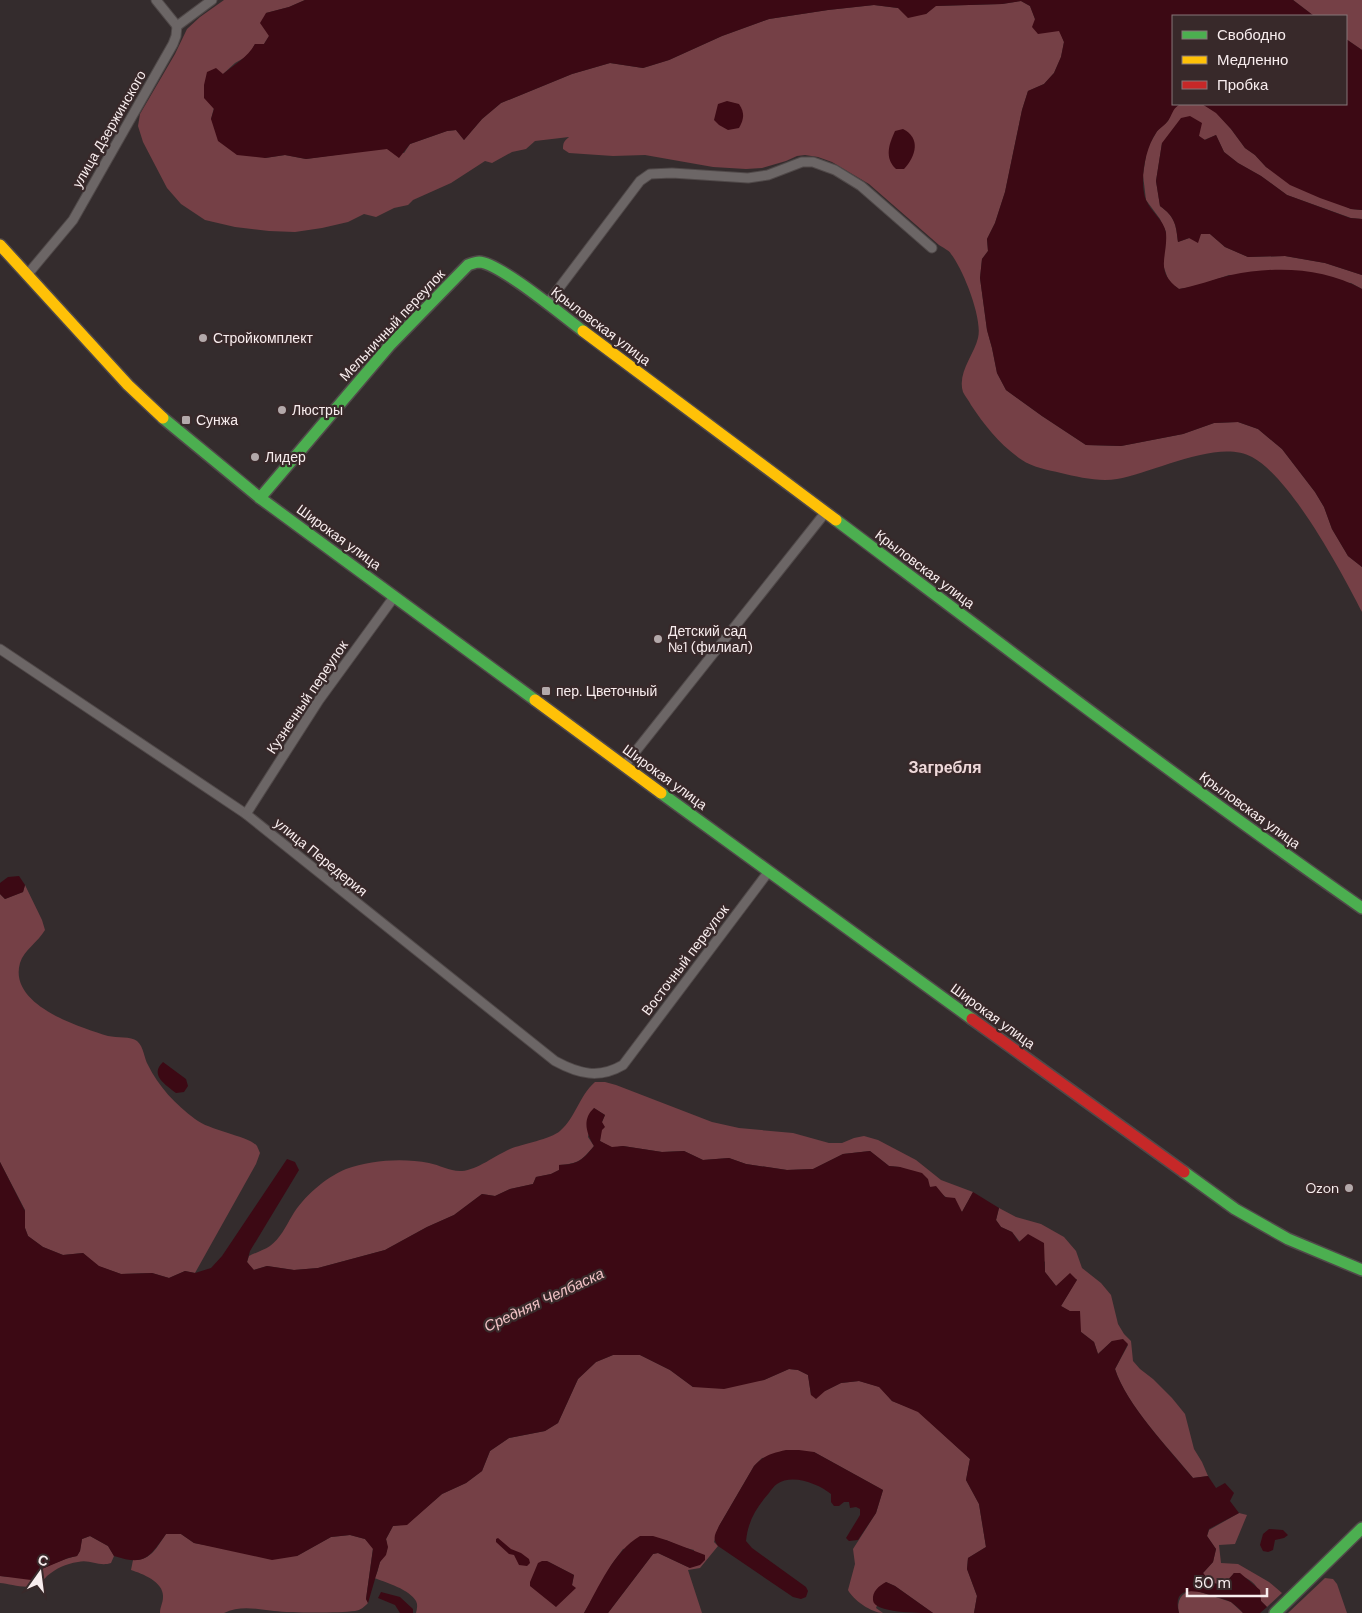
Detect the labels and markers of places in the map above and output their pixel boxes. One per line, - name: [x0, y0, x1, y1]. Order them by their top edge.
- place label: Стройкомплект: [213, 329, 313, 347]
- marker: Стройкомплект: [197, 332, 209, 344]
- place label: Люстры: [292, 401, 343, 419]
- marker: Люстры: [276, 404, 288, 416]
- place label: Сунжа: [196, 411, 238, 429]
- marker: Сунжа: [180, 414, 192, 426]
- place label: Лидер: [265, 448, 306, 466]
- marker: Лидер: [249, 451, 261, 463]
- place label: Детский сад №1 (филиал): [668, 622, 753, 656]
- marker: Детский сад №1 (филиал): [652, 633, 664, 645]
- place label: пер. Цветочный: [556, 682, 657, 700]
- marker: пер. Цветочный: [540, 685, 552, 697]
- place label: Ozon: [1305, 1179, 1339, 1197]
- marker: Ozon: [1343, 1182, 1355, 1194]

